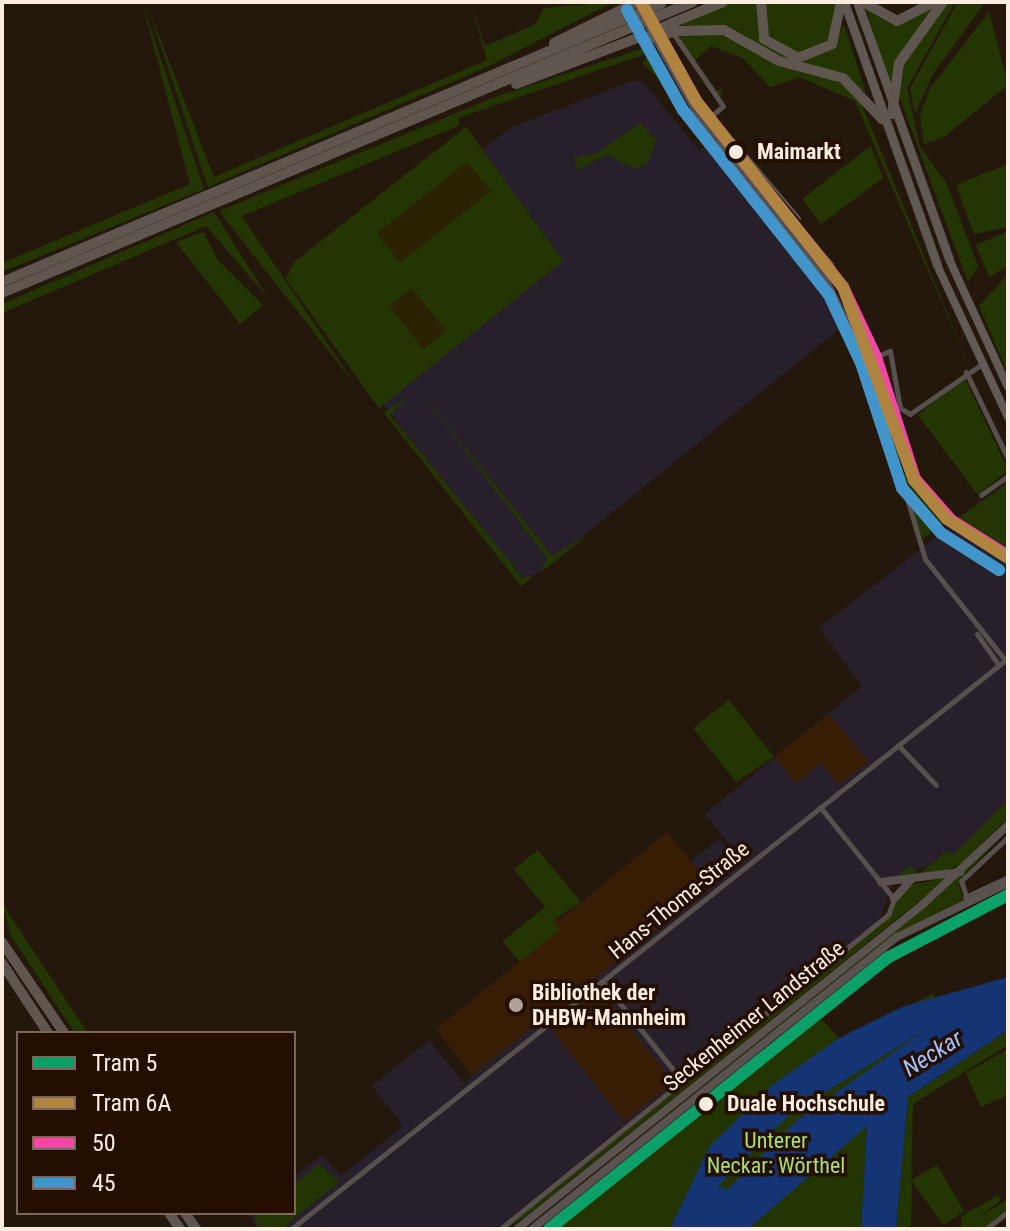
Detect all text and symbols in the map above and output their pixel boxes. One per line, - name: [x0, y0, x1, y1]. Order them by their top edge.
- marker: Maimarkt: [722, 138, 750, 166]
- place label: Maimarkt: [757, 139, 841, 165]
- street label: Hans-Thoma-Straße: [604, 835, 754, 965]
- street label: Seckenheimer Landstraße: [658, 935, 850, 1097]
- place label: Bibliothek der DHBW-Mannheim: [532, 979, 686, 1030]
- marker: Bibliothek der DHBW-Mannheim: [507, 996, 525, 1014]
- water label: Neckar: [898, 1025, 968, 1083]
- legend: [16, 1031, 296, 1215]
- text: Tram 5: [92, 1049, 157, 1077]
- text: Tram 6A: [92, 1089, 171, 1117]
- marker: Duale Hochschule: [692, 1090, 720, 1118]
- place label: Duale Hochschule: [727, 1091, 885, 1117]
- park label: Unterer Neckar: Wörthel: [707, 1127, 845, 1178]
- text: 50: [92, 1129, 116, 1157]
- text: 45: [92, 1169, 116, 1197]

